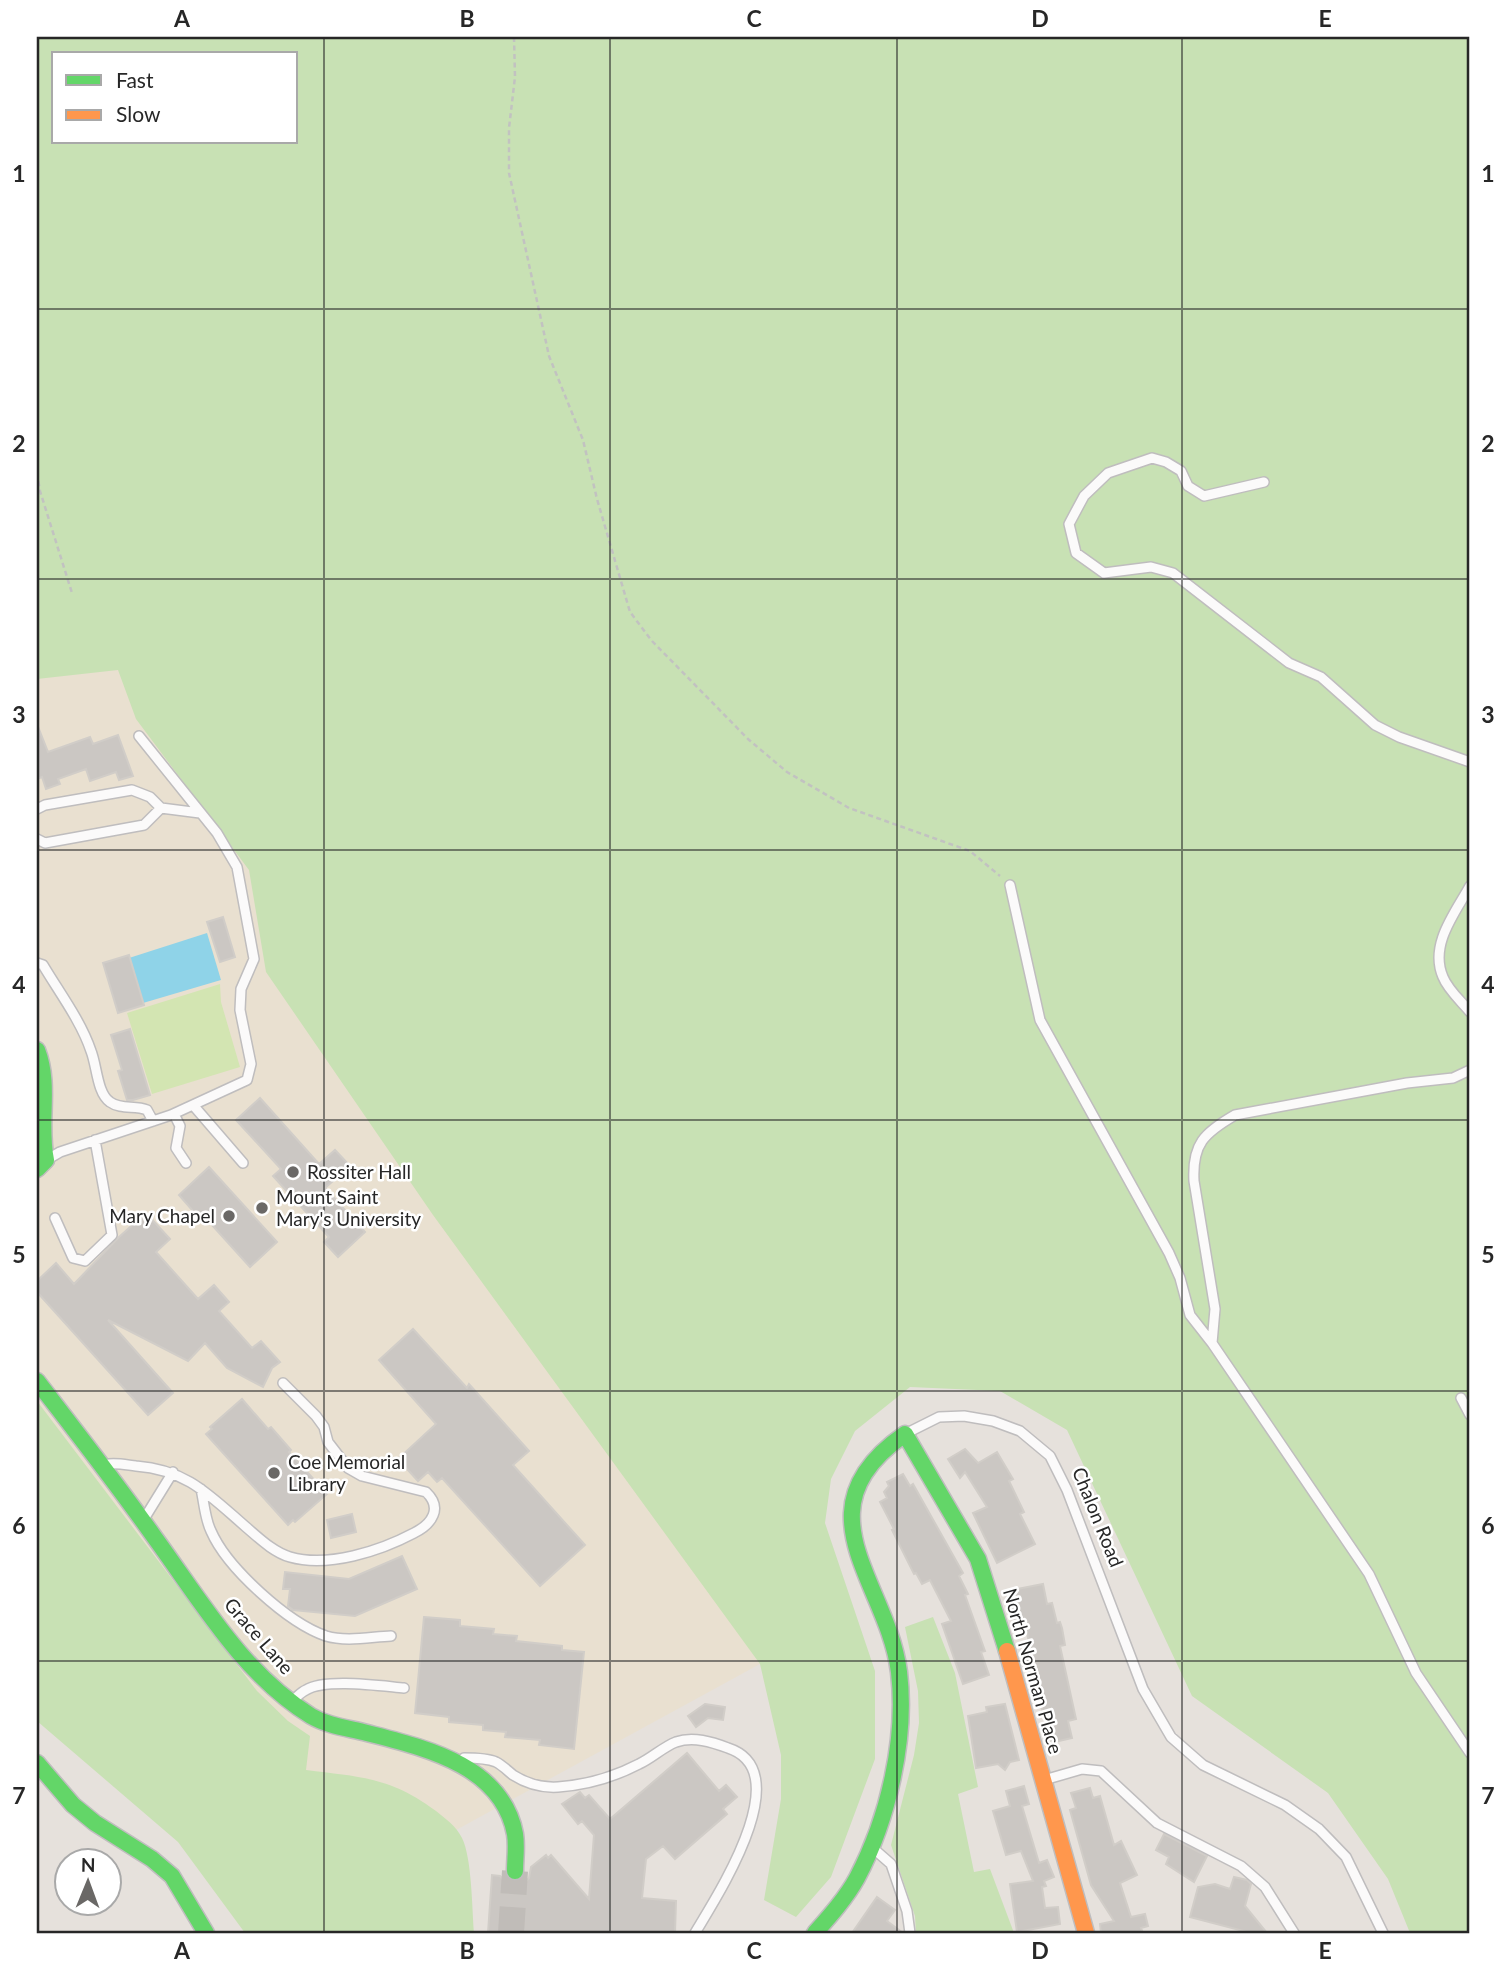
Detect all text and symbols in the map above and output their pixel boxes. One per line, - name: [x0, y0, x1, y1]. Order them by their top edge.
- text: A: [173, 4, 191, 32]
- text: B: [459, 4, 475, 32]
- text: C: [746, 4, 762, 32]
- text: D: [1031, 4, 1049, 32]
- text: E: [1318, 4, 1332, 32]
- legend: [52, 52, 298, 144]
- text: Fast: [116, 67, 154, 92]
- text: Slow: [116, 101, 161, 126]
- text: 1: [12, 159, 26, 187]
- text: 1: [1481, 159, 1495, 187]
- text: 2: [12, 429, 26, 457]
- text: 2: [1481, 429, 1495, 457]
- text: 3: [12, 700, 26, 728]
- text: 3: [1481, 700, 1495, 728]
- text: 4: [12, 970, 26, 998]
- text: 4: [1481, 970, 1495, 998]
- place label: Rossiter Hall: [307, 1160, 411, 1183]
- marker: Rossiter Hall: [285, 1164, 301, 1180]
- place label: Mount Saint Mary's University: [276, 1185, 421, 1230]
- marker: Mount Saint Mary's University: [254, 1200, 270, 1216]
- place label: Mary Chapel: [109, 1204, 215, 1227]
- marker: Mary Chapel: [221, 1208, 237, 1224]
- text: 5: [12, 1240, 26, 1268]
- text: 5: [1481, 1240, 1495, 1268]
- place label: Coe Memorial Library: [288, 1450, 405, 1495]
- street label: Chalon Road: [1068, 1464, 1129, 1570]
- marker: Coe Memorial Library: [266, 1465, 282, 1481]
- text: 6: [12, 1511, 26, 1539]
- text: 6: [1481, 1511, 1495, 1539]
- street label: North Norman Place: [999, 1586, 1068, 1756]
- street label: Grace Lane: [220, 1593, 299, 1679]
- text: 7: [12, 1781, 26, 1809]
- text: 7: [1481, 1781, 1495, 1809]
- north arrow: [52, 1848, 122, 1918]
- text: N: [81, 1853, 96, 1876]
- text: A: [173, 1936, 191, 1964]
- text: B: [459, 1936, 475, 1964]
- text: C: [746, 1936, 762, 1964]
- text: D: [1031, 1936, 1049, 1964]
- text: E: [1318, 1936, 1332, 1964]

